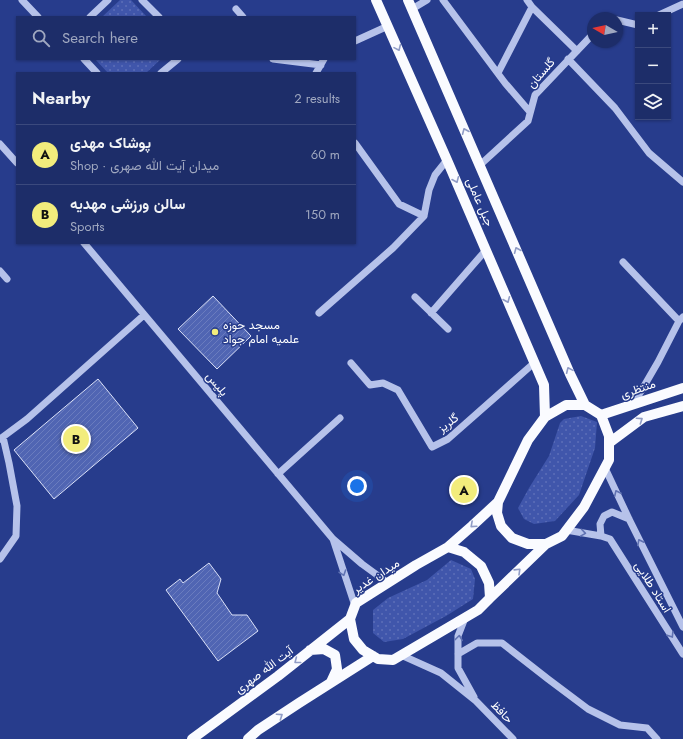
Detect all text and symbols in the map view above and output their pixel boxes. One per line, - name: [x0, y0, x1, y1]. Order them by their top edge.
- north arrow: [587, 12, 623, 48]
- map controls: [635, 12, 671, 120]
- button: +: [635, 12, 671, 48]
- search box: [16, 16, 356, 60]
- icon: search: [30, 27, 52, 49]
- text: Search here: [62, 27, 138, 49]
- one-way arrow: [393, 44, 401, 52]
- button: −: [635, 48, 671, 84]
- street label: گلستان: [523, 54, 559, 92]
- button: layers: [635, 84, 671, 120]
- text: Nearby: [32, 86, 90, 110]
- text: 2 results: [294, 89, 340, 108]
- one-way arrow: [462, 128, 470, 136]
- text: پوشاک مهدی: [70, 132, 151, 154]
- text: A: [40, 145, 50, 164]
- text: 60 m: [311, 145, 340, 164]
- text: Shop · میدان آیت الله صهری: [70, 156, 219, 175]
- street label: جبل عاملی: [462, 175, 498, 229]
- one-way arrow: [451, 176, 459, 184]
- text: سالن ورزشی مهدیه: [70, 193, 185, 215]
- text: B: [41, 205, 49, 224]
- text: 150 m: [305, 205, 340, 224]
- text: Sports: [70, 217, 104, 236]
- one-way arrow: [514, 247, 522, 255]
- one-way arrow: [503, 296, 511, 303]
- place label: مسجد حوزه علمیه امام جواد: [223, 316, 299, 348]
- marker: مسجد حوزه علمیه امام جواد: [210, 327, 220, 337]
- one-way arrow: [565, 366, 573, 373]
- street label: پلیس: [202, 368, 233, 400]
- street label: منتظری: [618, 375, 658, 403]
- street label: گلریز: [433, 409, 462, 438]
- one-way arrow: [636, 418, 643, 425]
- pin: B: [63, 424, 89, 454]
- pin: A: [451, 475, 477, 505]
- your location: [347, 476, 367, 496]
- one-way arrow: [614, 490, 622, 498]
- one-way arrow: [470, 521, 478, 528]
- one-way arrow: [580, 528, 586, 537]
- one-way arrow: [637, 539, 645, 546]
- street label: میدان غدیر: [348, 554, 403, 599]
- street label: استاد طلایی: [630, 558, 676, 616]
- one-way arrow: [513, 568, 521, 576]
- one-way arrow: [339, 569, 347, 576]
- one-way arrow: [666, 631, 673, 638]
- one-way arrow: [454, 635, 463, 642]
- street label: آیت الله صهری: [231, 641, 298, 698]
- one-way arrow: [295, 656, 302, 663]
- street label: حافظ: [487, 696, 517, 728]
- one-way arrow: [275, 714, 282, 721]

